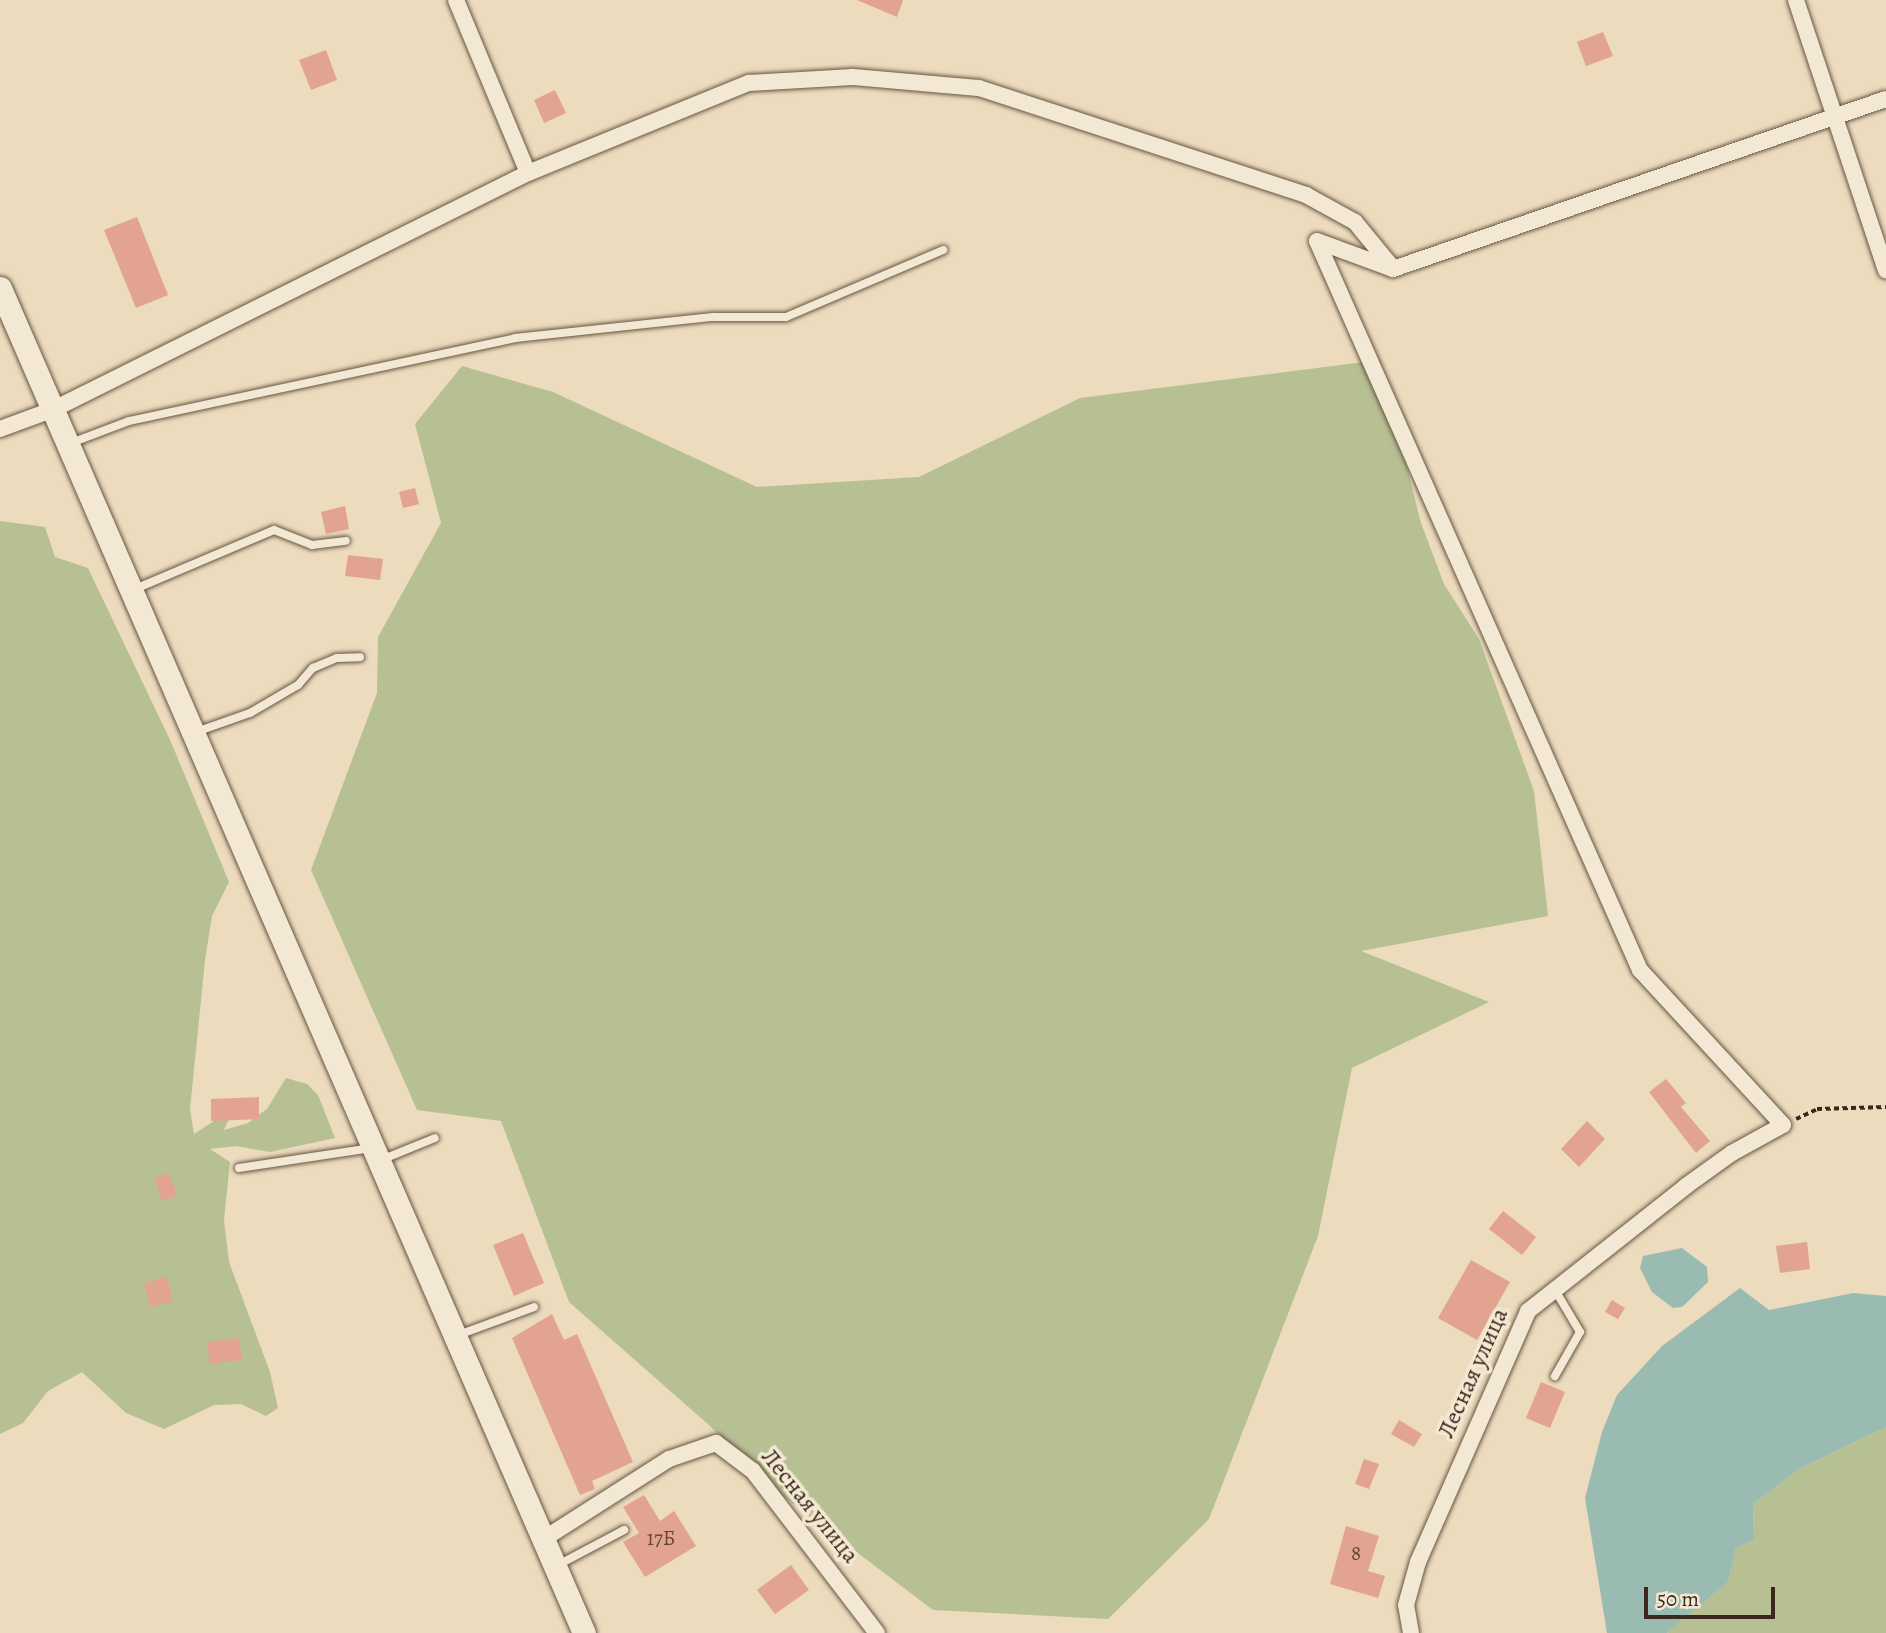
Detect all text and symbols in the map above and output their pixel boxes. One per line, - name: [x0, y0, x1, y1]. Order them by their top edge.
- street label: Лесная улица: [1432, 1304, 1514, 1442]
- street label: Лесная улица: [755, 1443, 865, 1569]
- house number: 17Б: [647, 1525, 675, 1551]
- house number: 8: [1351, 1540, 1361, 1566]
- scale bar: [1648, 1574, 1779, 1618]
- text: 50 m: [1657, 1585, 1699, 1613]

